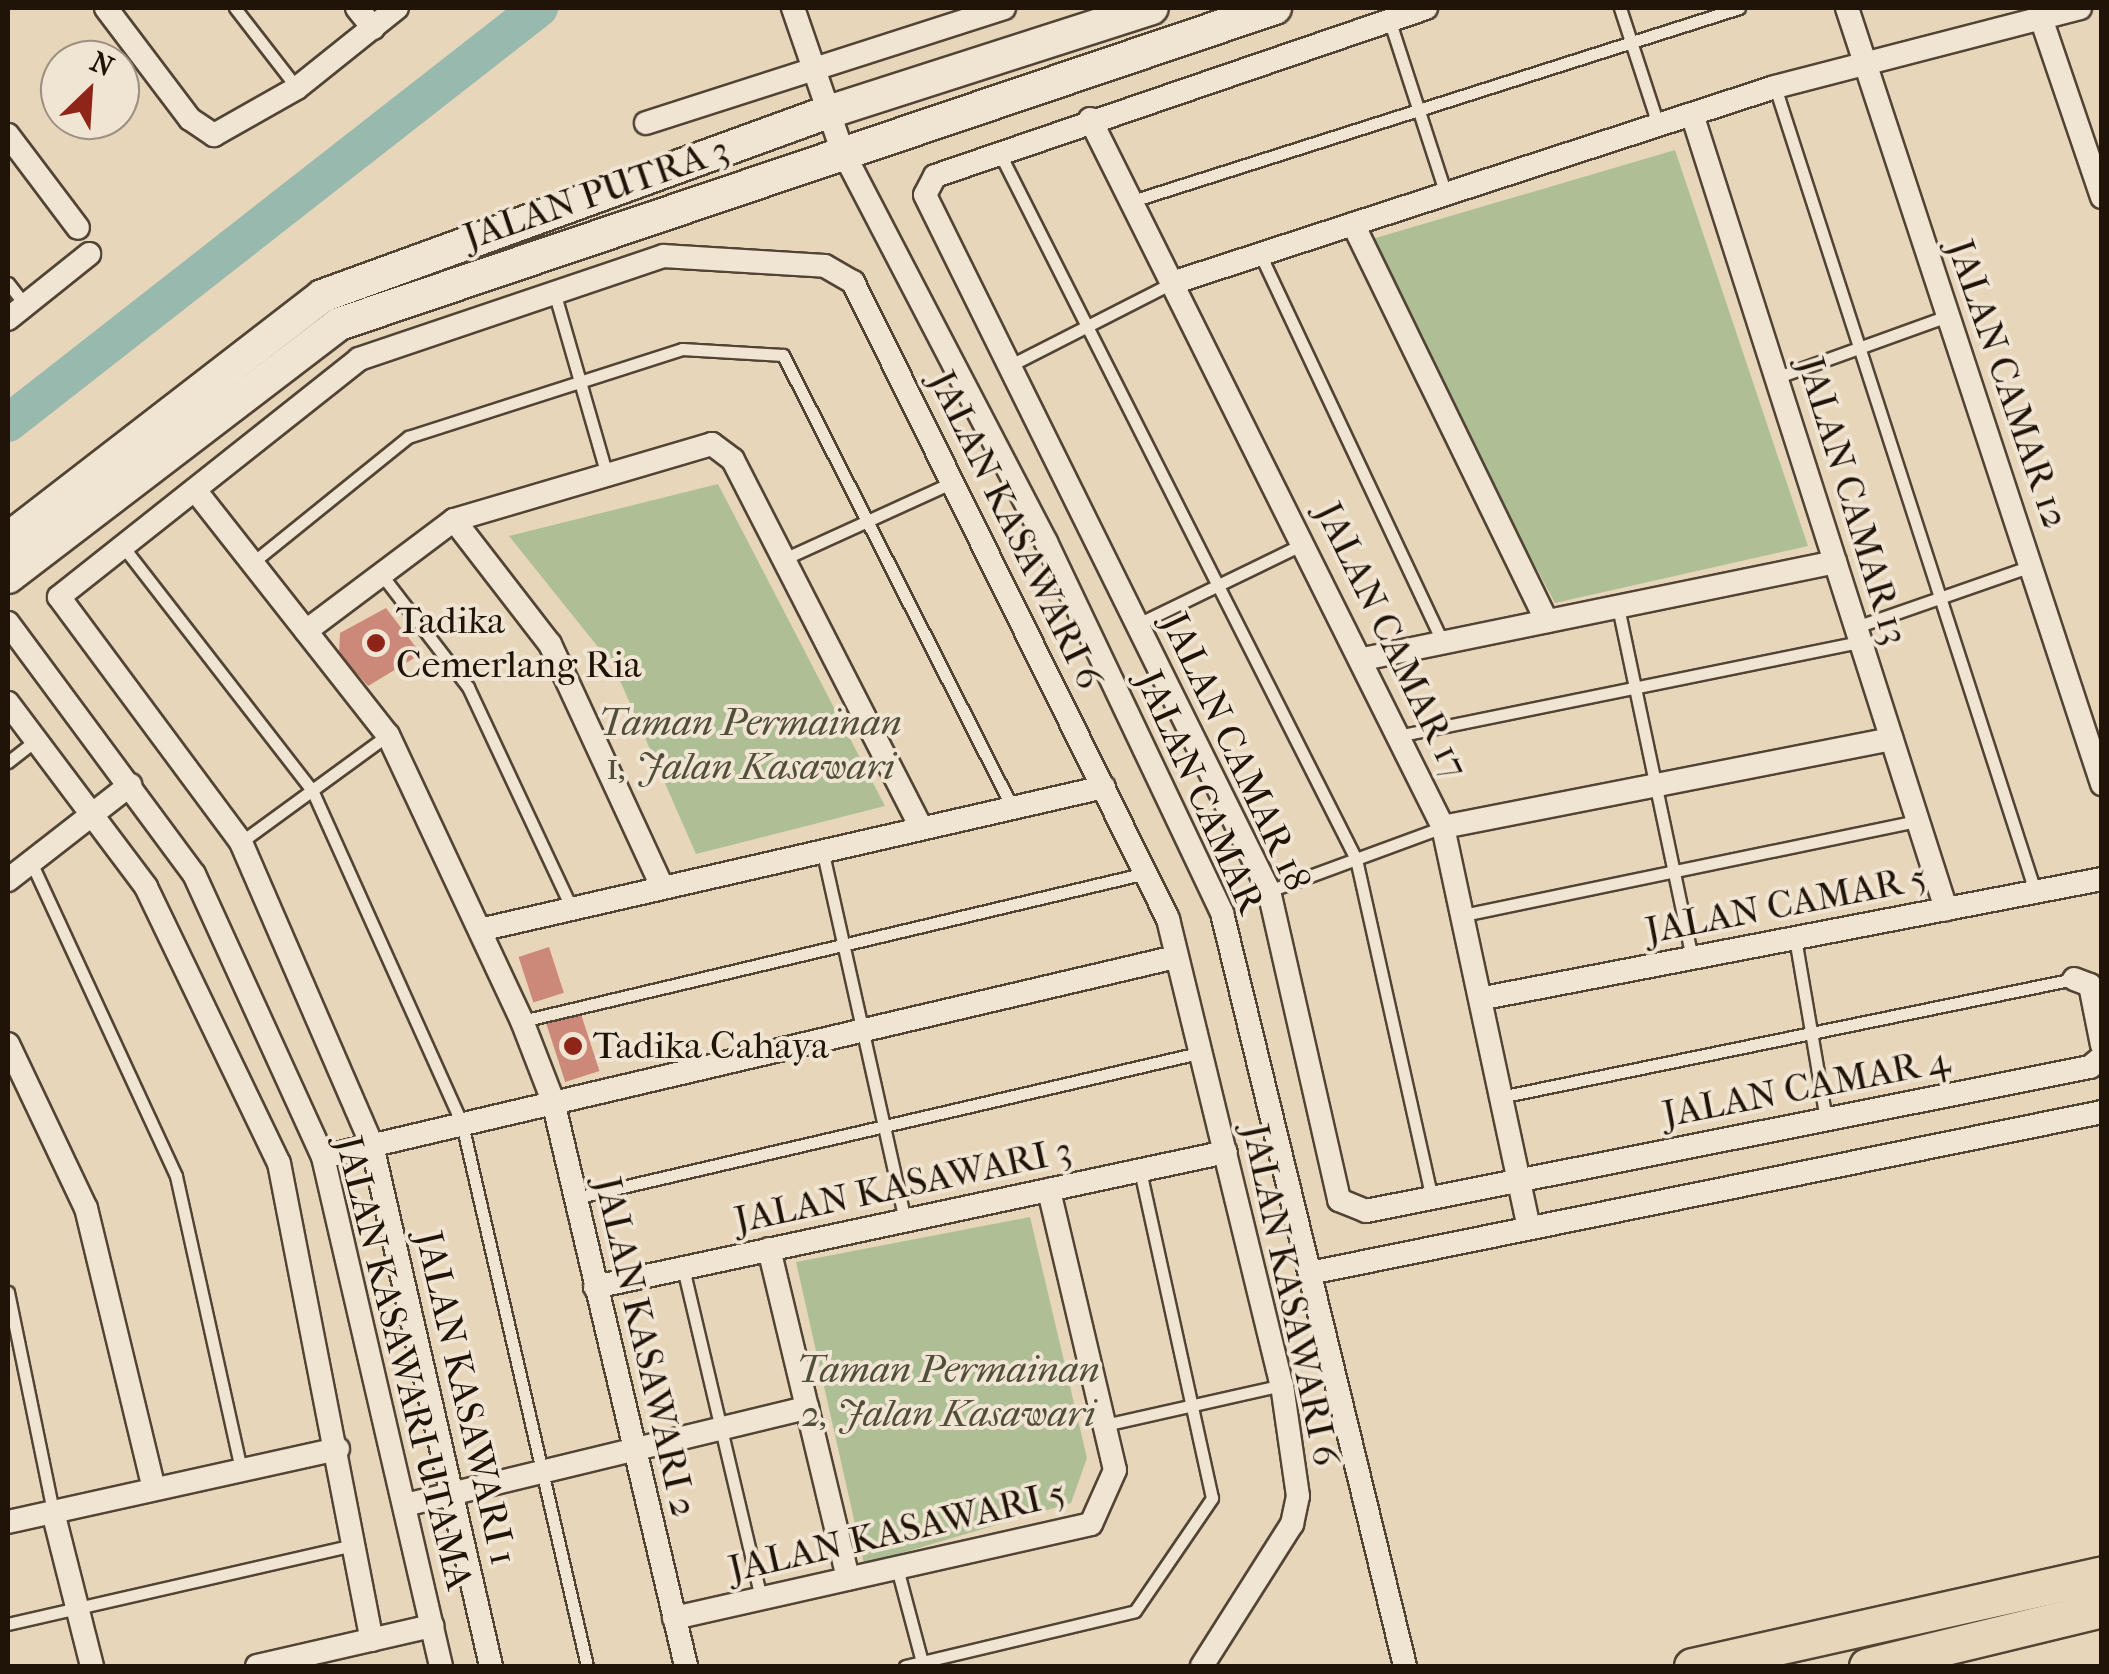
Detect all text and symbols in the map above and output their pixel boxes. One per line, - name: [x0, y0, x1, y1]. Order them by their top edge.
- north arrow: [40, 40, 140, 140]
- text: N: [85, 45, 119, 84]
- street label: JALAN PUTRA 3: [457, 126, 735, 260]
- street label: JALAN CAMAR 12: [1937, 234, 2079, 534]
- street label: JALAN CAMAR 13: [1788, 352, 1918, 650]
- street label: JALAN KASAWARI 6: [919, 363, 1113, 697]
- street label: JALAN CAMAR 17: [1306, 495, 1478, 785]
- place label: Tadika Cemerlang Ria: [396, 598, 641, 688]
- street label: JALAN CAMAR 18: [1152, 606, 1320, 898]
- marker: Tadika Cemerlang Ria: [365, 632, 387, 654]
- street label: JALAN CAMAR: [1126, 664, 1274, 920]
- park label: Taman Permainan 1, Jalan Kasawari: [598, 700, 902, 789]
- street label: JALAN CAMAR 5: [1642, 854, 1930, 954]
- place label: Tadika Cahaya: [593, 1023, 829, 1069]
- marker: Tadika Cahaya: [562, 1035, 584, 1057]
- street label: JALAN CAMAR 4: [1659, 1037, 1953, 1137]
- street label: JALAN KASAWARI 6: [1232, 1120, 1350, 1470]
- street label: JALAN KASAWARI 3: [730, 1127, 1076, 1243]
- street label: JALAN KASAWARI UTAMA: [326, 1132, 482, 1594]
- street label: JALAN KASAWARI 2: [585, 1173, 707, 1521]
- street label: JALAN KASAWARI 1: [405, 1227, 527, 1569]
- park label: Taman Permainan 2, Jalan Kasawari: [796, 1347, 1100, 1436]
- street label: JALAN KASAWARI 5: [724, 1470, 1070, 1592]

